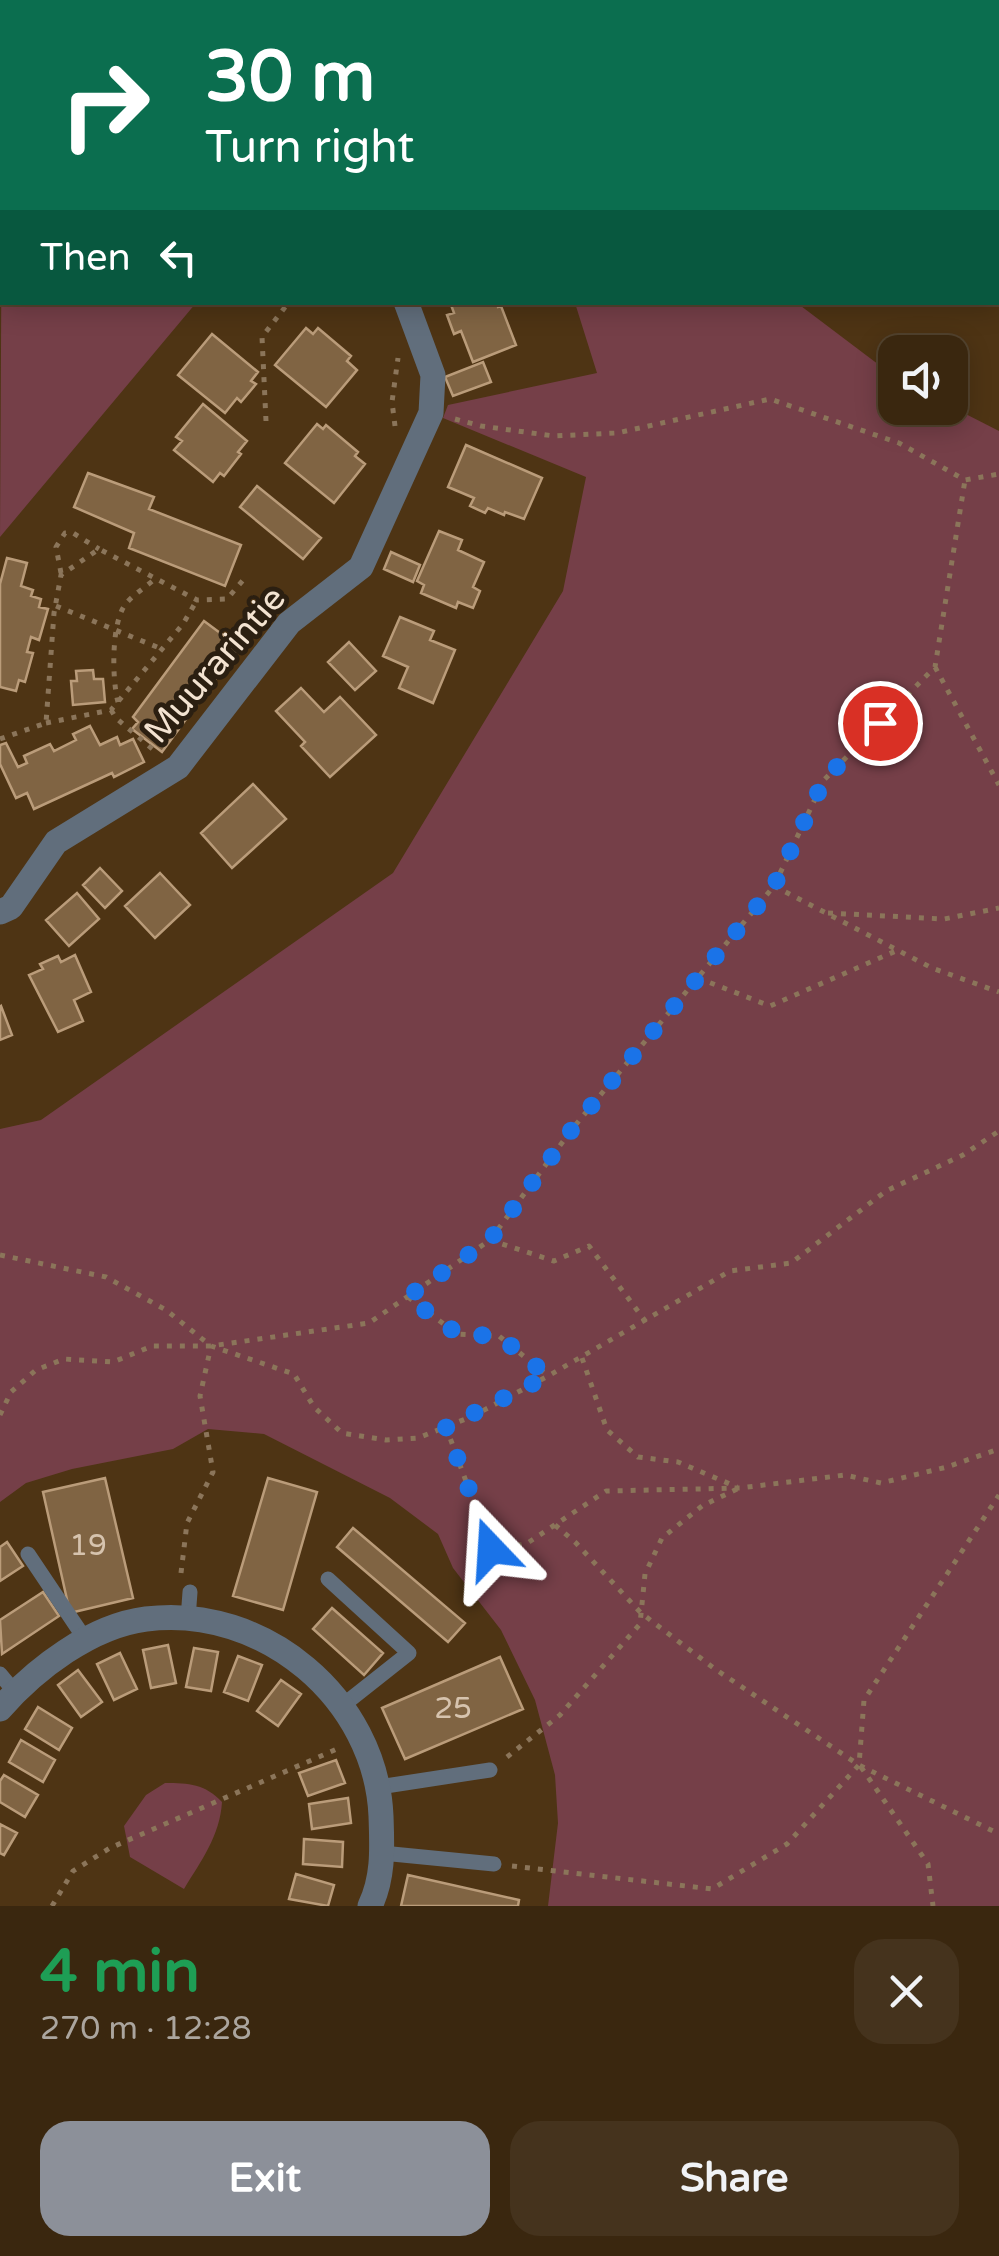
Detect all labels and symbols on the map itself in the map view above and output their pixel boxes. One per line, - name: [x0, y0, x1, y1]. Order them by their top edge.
- street label: Muurarintie: [136, 578, 294, 752]
- pin: [838, 681, 923, 766]
- position arrow: [439, 1497, 543, 1601]
- house number: 19: [69, 1527, 107, 1564]
- house number: 25: [434, 1690, 472, 1727]

